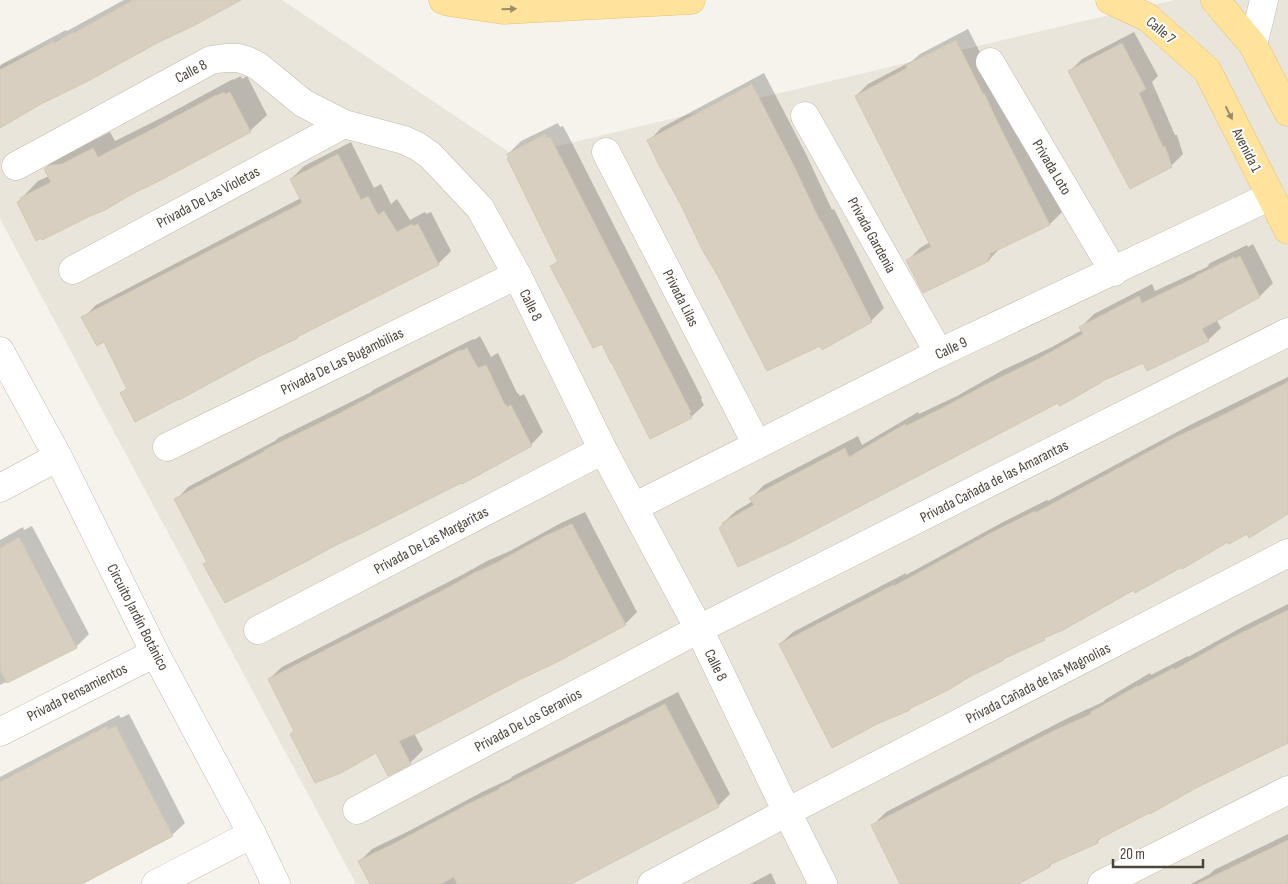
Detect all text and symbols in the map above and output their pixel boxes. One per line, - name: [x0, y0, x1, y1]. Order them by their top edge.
- one-way arrow: [501, 5, 517, 13]
- street label: Calle 7: [1142, 13, 1179, 48]
- street label: Calle 8: [172, 55, 210, 88]
- one-way arrow: [1225, 106, 1233, 121]
- street label: Avenida 1: [1227, 124, 1266, 176]
- street label: Privada Loto: [1028, 136, 1076, 199]
- street label: Privada De Las Violetas: [153, 162, 263, 233]
- street label: Privada Gardenia: [843, 194, 900, 277]
- street label: Privada Lilas: [658, 267, 703, 330]
- street label: Calle 8: [515, 286, 546, 324]
- street label: Privada De Las Bugambilias: [278, 323, 407, 399]
- street label: Calle 9: [932, 333, 970, 364]
- street label: Privada Cañada de las Amarantas: [917, 436, 1071, 527]
- street label: Privada De Las Margaritas: [371, 502, 492, 579]
- street label: Circuito Jardín Botánico: [102, 561, 173, 674]
- street label: Privada Cañada de las Magnolias: [963, 639, 1114, 728]
- street label: Calle 8: [700, 646, 731, 684]
- street label: Privada Pensamientos: [24, 659, 131, 726]
- street label: Privada De Los Geranios: [471, 684, 585, 757]
- scale bar: [1113, 836, 1203, 868]
- text: 20 m: [1120, 845, 1145, 864]

